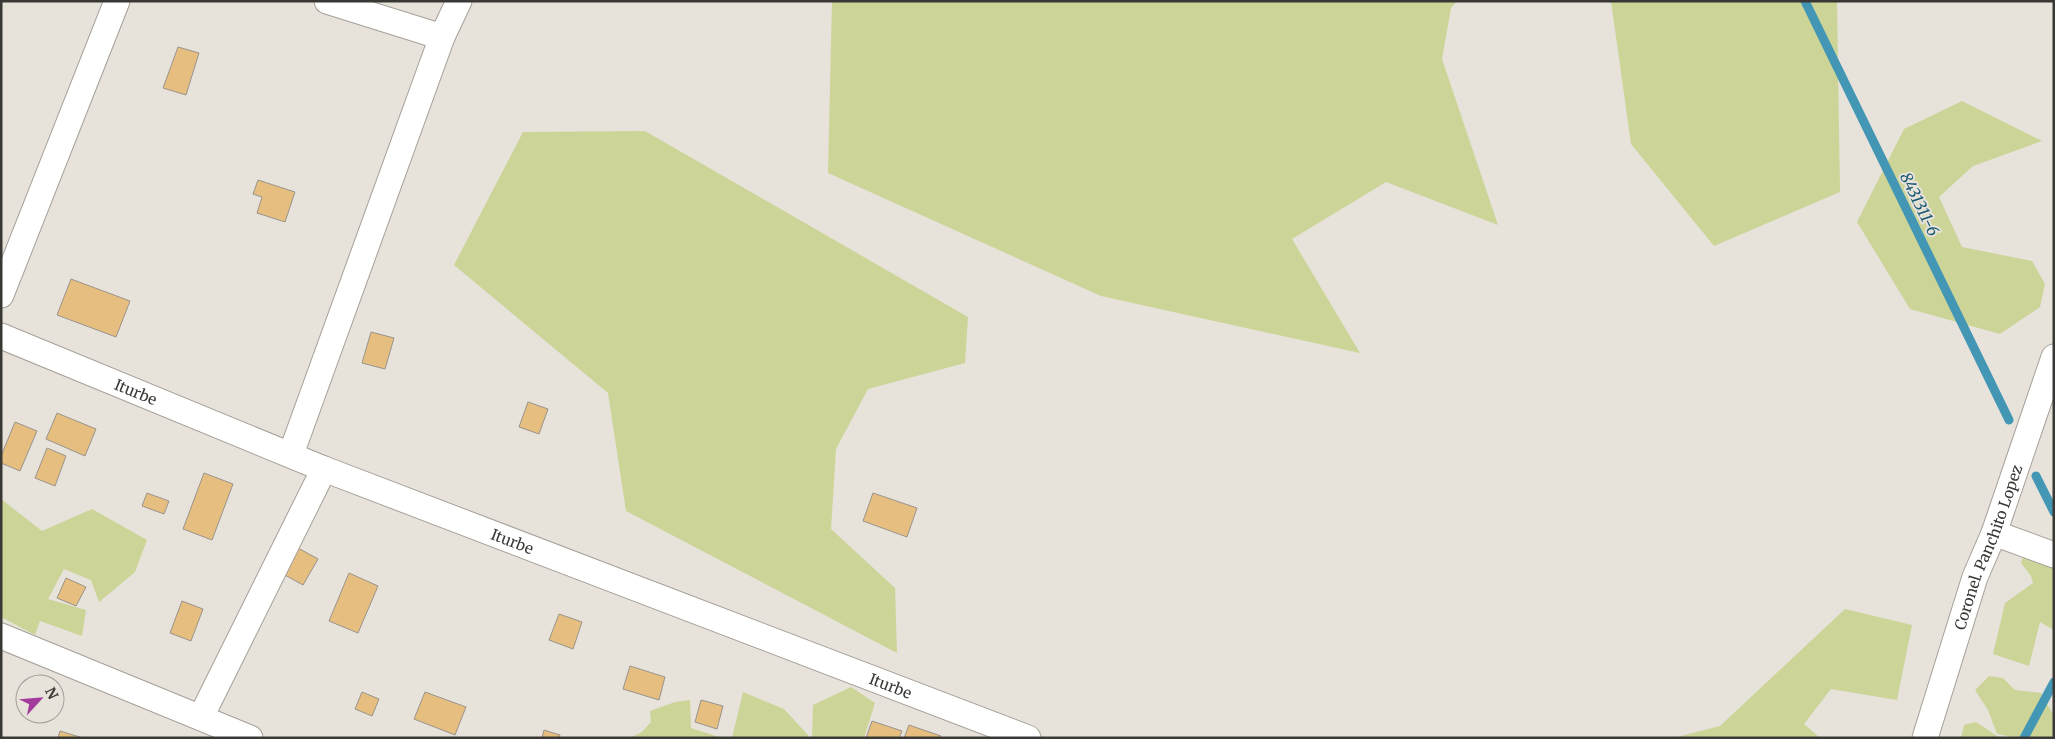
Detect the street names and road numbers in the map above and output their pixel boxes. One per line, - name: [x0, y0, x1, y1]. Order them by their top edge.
- street label: Iturbe: [112, 374, 160, 409]
- street label: Coronel. Panchito Lopez: [1950, 462, 2026, 632]
- street label: Iturbe: [488, 524, 537, 558]
- street label: Iturbe: [867, 669, 915, 702]

